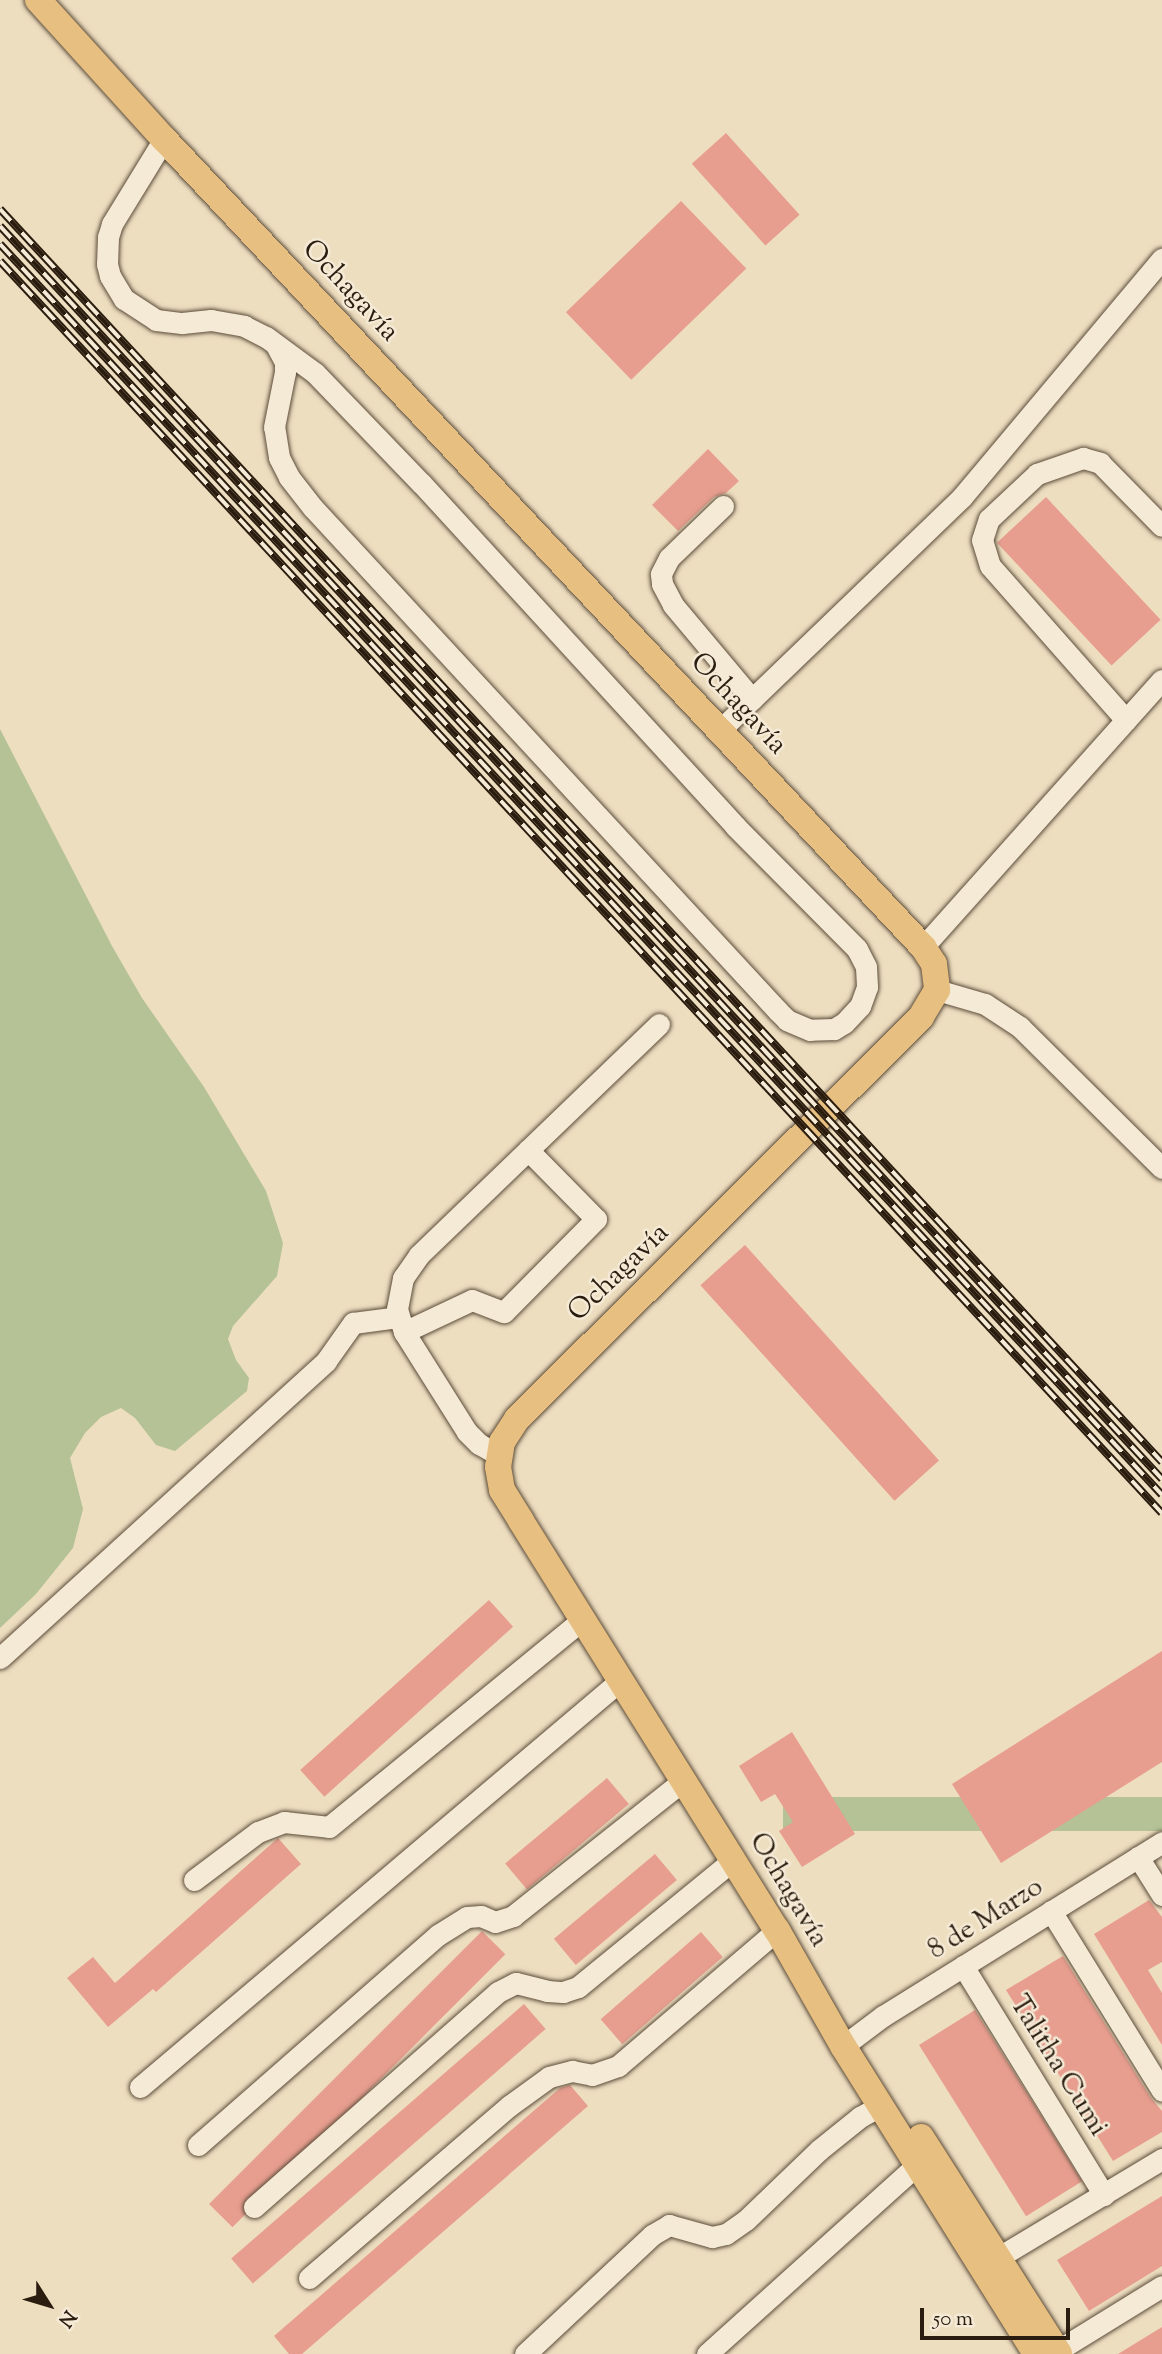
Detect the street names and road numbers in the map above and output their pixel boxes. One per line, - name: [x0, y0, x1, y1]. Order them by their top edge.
- street label: Ochagavía: [294, 233, 406, 349]
- street label: Ochagavía: [682, 646, 794, 762]
- street label: Ochagavía: [562, 1217, 676, 1329]
- street label: Ochagavía: [741, 1827, 835, 1953]
- street label: 8 de Marzo: [922, 1871, 1050, 1967]
- street label: Talitha Cumi: [1001, 1989, 1115, 2143]

